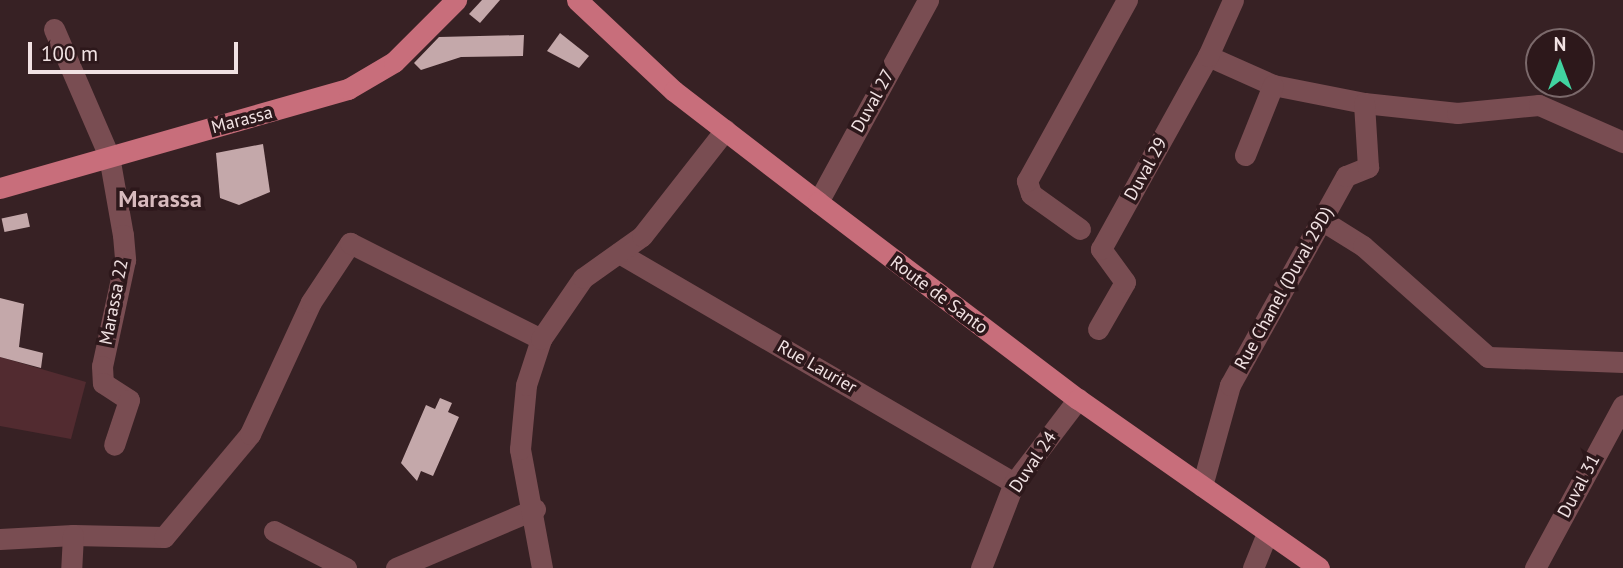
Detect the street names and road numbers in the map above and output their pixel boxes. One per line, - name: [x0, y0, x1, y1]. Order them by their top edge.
- street label: Duval 27: [847, 66, 899, 136]
- street label: Marassa: [209, 102, 275, 138]
- street label: Duval 29: [1120, 134, 1172, 204]
- street label: Rue Chanel (Duval 29D): [1230, 203, 1338, 373]
- street label: Route de Santo: [886, 251, 992, 339]
- street label: Marassa 22: [95, 257, 133, 347]
- street label: Rue Laurier: [774, 336, 860, 398]
- street label: Duval 24: [1005, 427, 1061, 497]
- street label: Duval 31: [1553, 451, 1605, 521]

